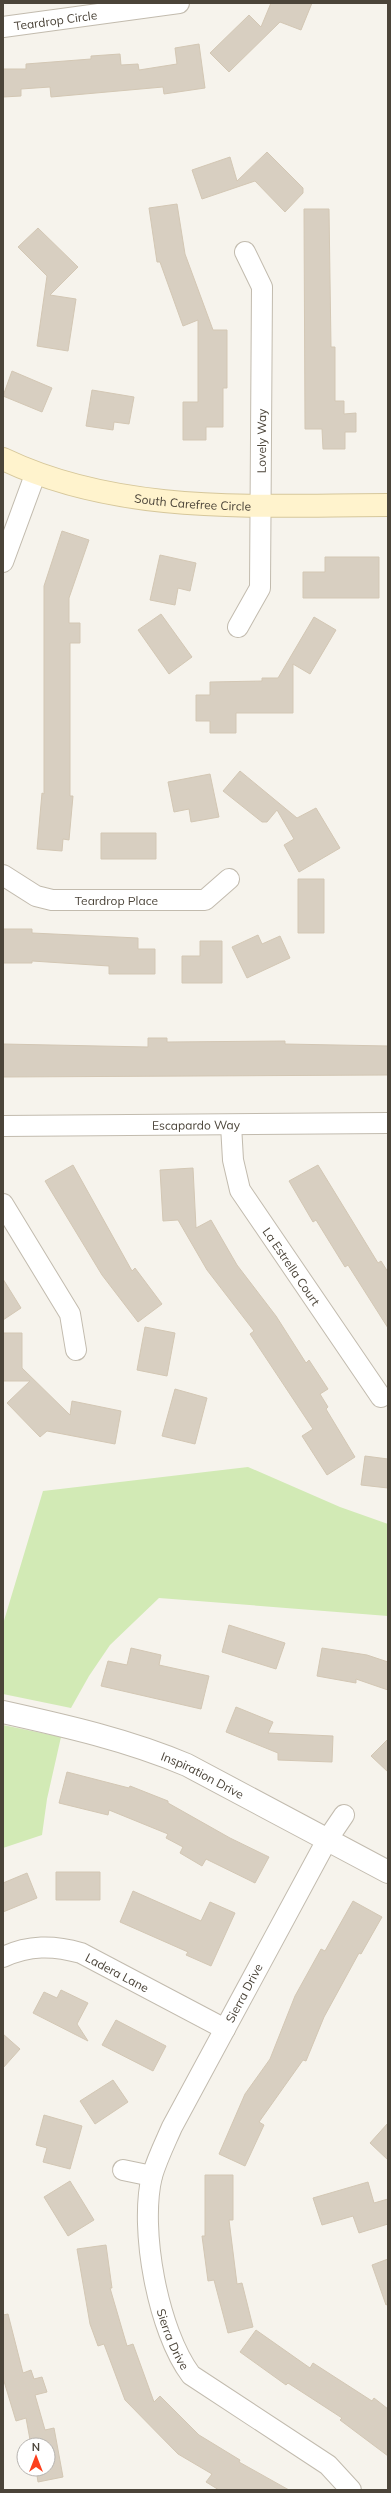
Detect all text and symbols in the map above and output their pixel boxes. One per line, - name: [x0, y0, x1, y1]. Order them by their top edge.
- street label: Teardrop Circle: [13, 7, 98, 33]
- street label: Lovely Way: [253, 408, 269, 473]
- street label: South Carefree Circle: [133, 490, 251, 513]
- street label: Teardrop Place: [75, 893, 158, 908]
- street label: Escapardo Way: [152, 1117, 241, 1132]
- street label: La Estrella Court: [260, 1224, 324, 1308]
- street label: Inspiration Drive: [159, 1748, 247, 1802]
- street label: Ladera Lane: [83, 1949, 152, 1995]
- street label: Sierra Drive: [222, 1961, 266, 2025]
- street label: Sierra Drive: [154, 2307, 193, 2372]
- north arrow: [16, 2437, 56, 2477]
- text: N: [32, 2440, 40, 2454]

